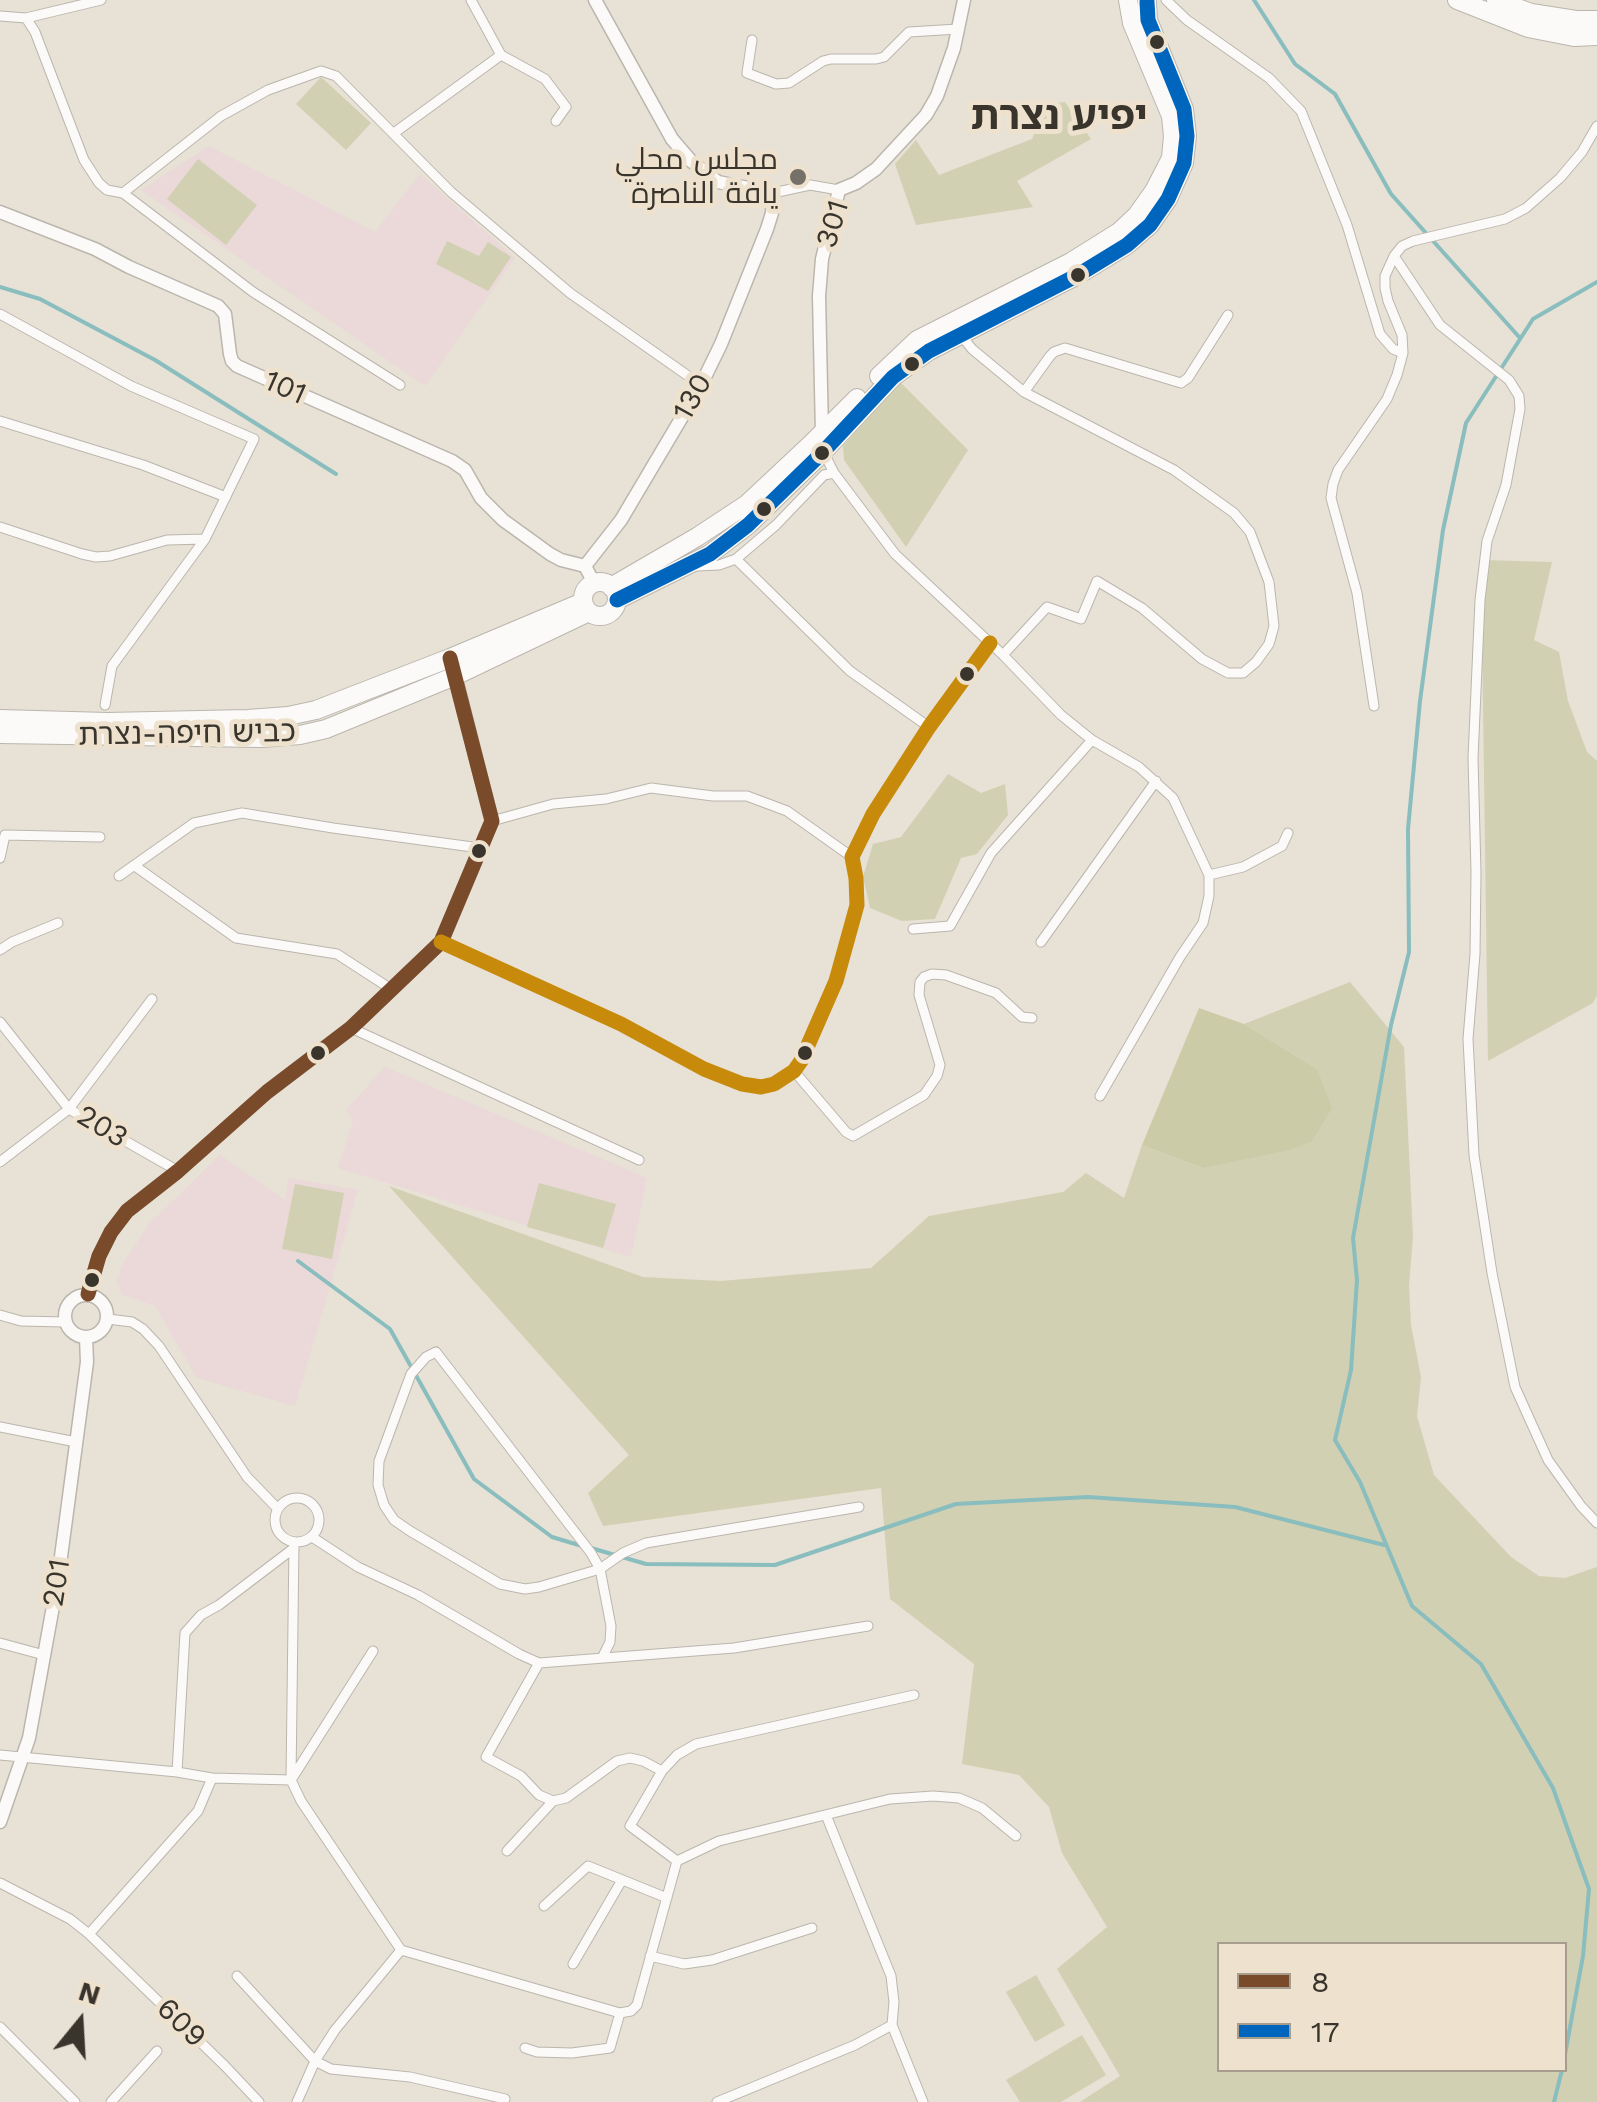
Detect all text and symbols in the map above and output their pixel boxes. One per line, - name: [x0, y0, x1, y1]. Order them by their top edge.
- unlabelled marker: [1147, 32, 1167, 52]
- district label: יפיע נצרת: [971, 93, 1147, 141]
- place label: مجلس محلي يافة الناصرة: [615, 142, 778, 212]
- marker: مجلس محلي يافة الناصرة: [787, 166, 809, 188]
- street label: 301: [809, 196, 857, 252]
- unlabelled marker: [1068, 265, 1088, 285]
- unlabelled marker: [902, 354, 922, 374]
- street label: 101: [258, 363, 312, 413]
- street label: 130: [666, 367, 720, 427]
- unlabelled marker: [812, 443, 832, 463]
- unlabelled marker: [754, 499, 774, 519]
- unlabelled marker: [957, 664, 977, 684]
- street label: כביש חיפה-נצרת: [78, 714, 296, 754]
- unlabelled marker: [469, 841, 489, 861]
- unlabelled marker: [308, 1043, 328, 1063]
- unlabelled marker: [795, 1043, 815, 1063]
- street label: 203: [70, 1098, 134, 1156]
- unlabelled marker: [82, 1270, 102, 1290]
- street label: 201: [35, 1557, 79, 1609]
- legend: [1217, 1942, 1567, 2072]
- text: 8: [1311, 1964, 1329, 1999]
- north arrow: [30, 1972, 130, 2072]
- text: N: [74, 1974, 104, 2012]
- street label: 609: [149, 1991, 213, 2055]
- text: 17: [1311, 2014, 1340, 2049]

